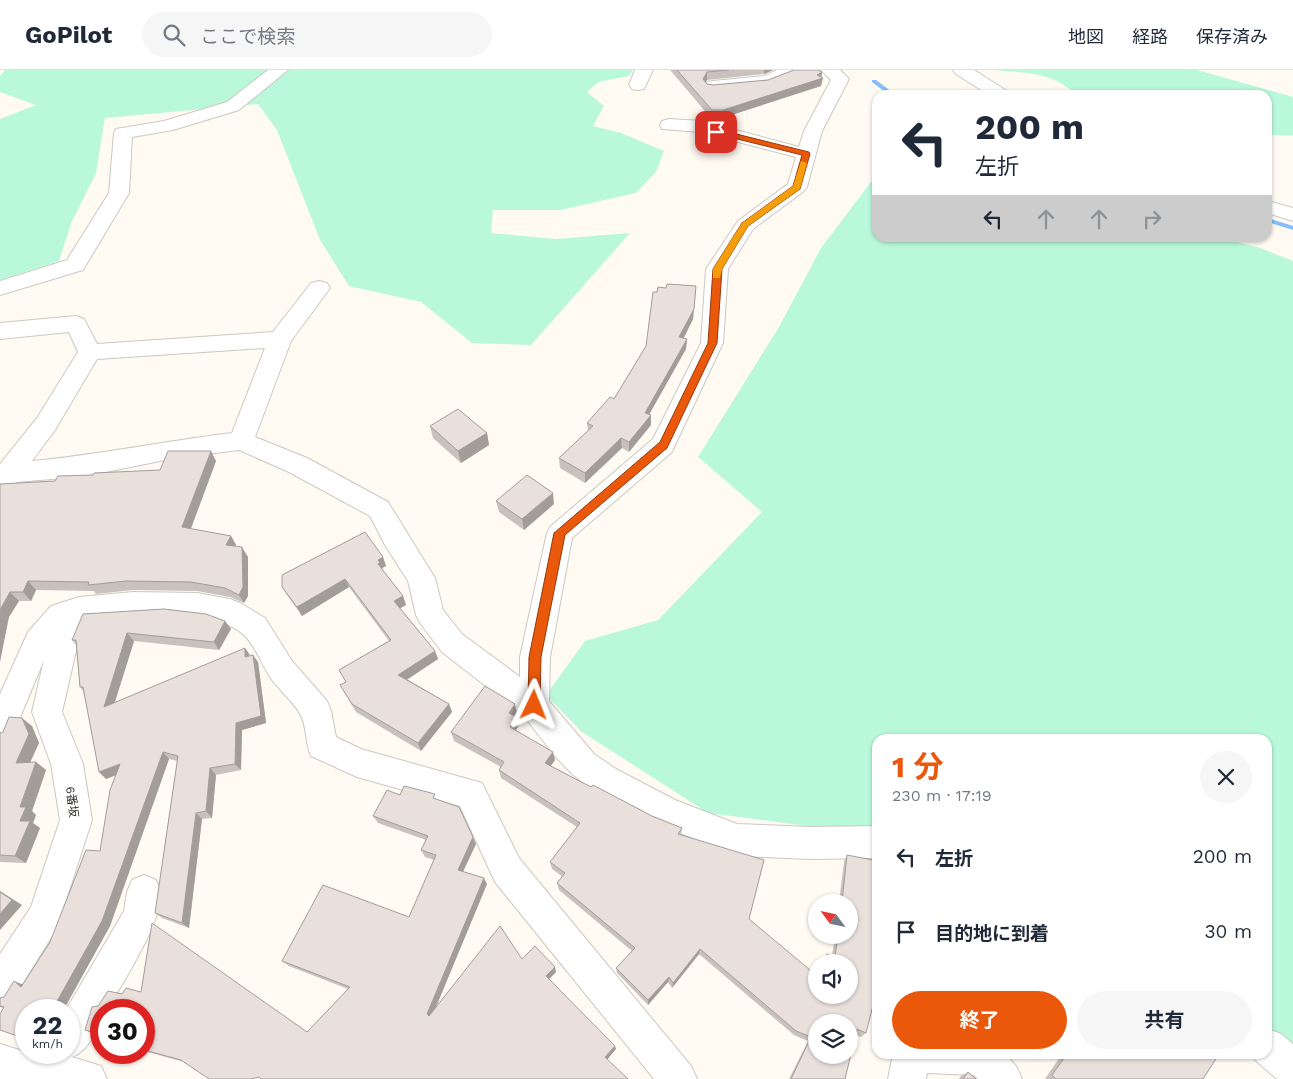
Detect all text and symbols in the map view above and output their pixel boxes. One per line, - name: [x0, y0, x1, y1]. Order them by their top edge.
- search box: [142, 12, 492, 57]
- text: GoPilot: [25, 21, 112, 49]
- icon: search: [160, 21, 188, 49]
- text: ここで検索: [200, 25, 295, 48]
- text: 地図: [1068, 26, 1104, 47]
- text: 経路: [1132, 26, 1168, 47]
- text: 保存済み: [1196, 26, 1268, 47]
- text: 200 m: [975, 106, 1084, 148]
- icon: left: [892, 110, 957, 175]
- pin: [695, 111, 737, 153]
- icon: arrive: [702, 118, 730, 146]
- text: 左折: [975, 154, 1019, 179]
- icon: left: [979, 205, 1007, 233]
- icon: ahead: [1032, 205, 1060, 233]
- icon: ahead: [1085, 205, 1113, 233]
- icon: right: [1138, 205, 1166, 233]
- position arrow: [507, 678, 559, 730]
- text: 1 分: [892, 749, 944, 784]
- button: close: [1200, 751, 1252, 803]
- street label: 6番坂: [63, 786, 81, 818]
- text: 230 m · 17:19: [892, 786, 992, 805]
- icon: left: [892, 843, 920, 871]
- text: 200 m: [1193, 845, 1252, 868]
- text: 左折: [935, 847, 973, 870]
- north arrow: [808, 894, 858, 944]
- map controls: [808, 894, 858, 1064]
- icon: arrive: [892, 918, 920, 946]
- text: 30 m: [1205, 920, 1252, 943]
- text: 目的地に到着: [935, 922, 1049, 945]
- button: sound: [808, 954, 858, 1004]
- button: 終了: [892, 991, 1067, 1049]
- button: 共有: [1077, 991, 1252, 1049]
- speed limit sign: 30: [90, 999, 155, 1064]
- text: 22: [33, 1011, 62, 1040]
- button: layers: [808, 1014, 858, 1064]
- text: km/h: [32, 1037, 63, 1051]

